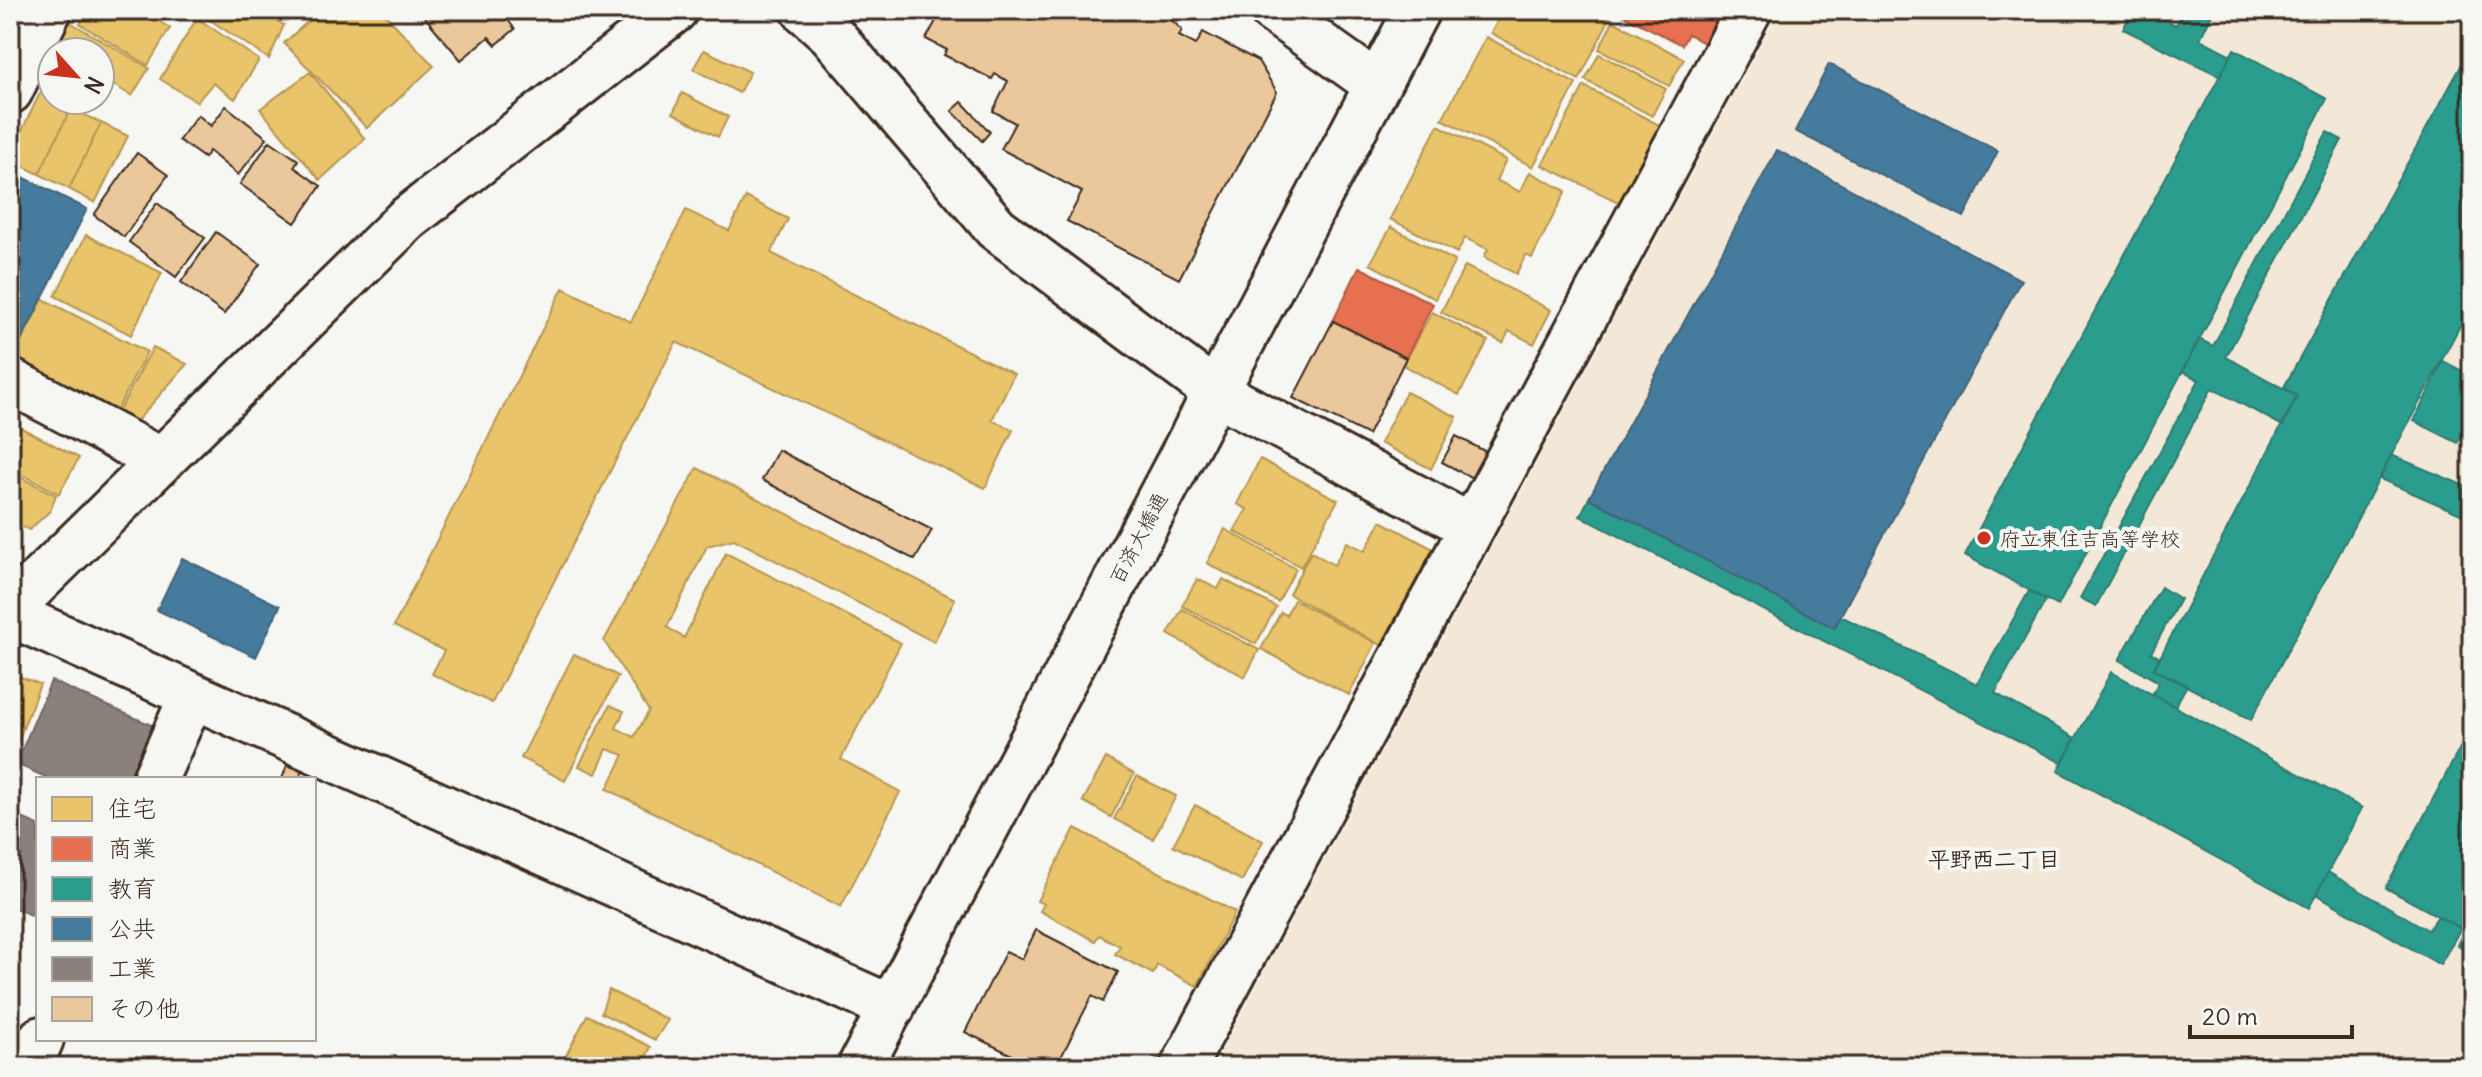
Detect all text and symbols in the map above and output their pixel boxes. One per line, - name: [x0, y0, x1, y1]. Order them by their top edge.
- north arrow: [36, 36, 116, 116]
- text: N: [78, 72, 110, 98]
- street label: 百済大橋通: [1103, 488, 1173, 588]
- place label: 府立東住吉高等学校: [2000, 526, 2180, 551]
- marker: 府立東住吉高等学校: [1975, 529, 1993, 547]
- legend: [36, 777, 316, 1041]
- text: 住宅: [108, 793, 156, 823]
- text: 商業: [108, 833, 156, 863]
- district label: 平野西二丁目: [1928, 845, 2060, 873]
- text: 教育: [108, 873, 156, 903]
- text: 公共: [108, 913, 156, 943]
- text: 工業: [108, 953, 156, 983]
- scale bar: [2190, 989, 2352, 1039]
- text: その他: [108, 993, 180, 1023]
- text: 20 m: [2202, 1001, 2258, 1031]

